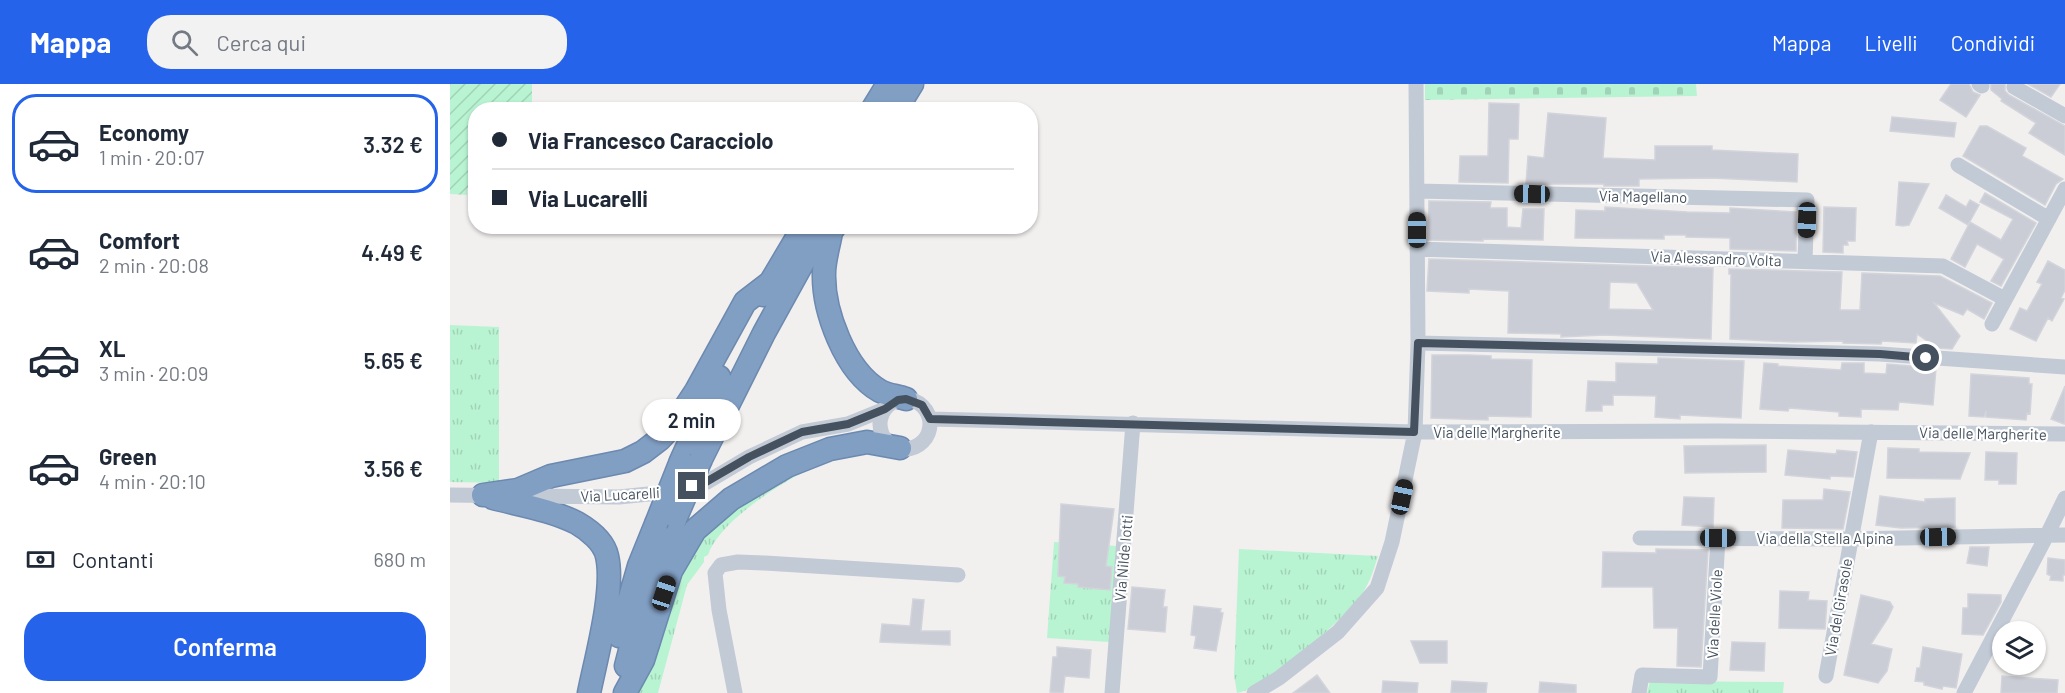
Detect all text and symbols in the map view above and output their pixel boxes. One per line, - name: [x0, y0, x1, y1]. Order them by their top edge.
- search box: [147, 15, 567, 69]
- text: Mappa: [30, 25, 111, 59]
- icon: search: [168, 26, 201, 59]
- text: Cerca qui: [216, 29, 306, 55]
- text: Mappa: [1772, 30, 1832, 55]
- text: Livelli: [1865, 30, 1918, 55]
- text: Condividi: [1951, 30, 2035, 55]
- icon: car: [27, 117, 81, 171]
- text: Economy: [99, 119, 189, 145]
- text: Via Francesco Caracciolo: [528, 127, 774, 153]
- text: 3.32 €: [363, 131, 423, 157]
- text: 1 min · 20:07: [99, 145, 204, 169]
- text: Via Lucarelli: [528, 185, 648, 211]
- car: [1514, 185, 1550, 203]
- street label: Via Magellano: [1599, 186, 1687, 206]
- car: [1797, 202, 1817, 238]
- car: [1408, 212, 1426, 248]
- icon: car: [27, 225, 81, 279]
- text: Comfort: [99, 227, 180, 253]
- text: 4.49 €: [361, 239, 423, 265]
- street label: Via Alessandro Volta: [1650, 247, 1782, 269]
- text: 2 min · 20:08: [99, 253, 209, 277]
- icon: car: [27, 333, 81, 387]
- text: XL: [99, 335, 125, 361]
- route start: [1912, 344, 1939, 371]
- text: 5.65 €: [364, 347, 423, 373]
- text: 3 min · 20:09: [99, 361, 208, 385]
- callout: 2 min: [642, 399, 742, 441]
- text: 2 min: [668, 408, 715, 432]
- street label: Via delle Margherite: [1433, 423, 1561, 441]
- street label: Via delle Margherite: [1919, 423, 2047, 443]
- icon: car: [27, 441, 81, 495]
- text: Green: [99, 443, 157, 469]
- text: 3.56 €: [364, 455, 423, 481]
- text: 4 min · 20:10: [99, 469, 206, 493]
- route end: [678, 472, 705, 499]
- car: [1389, 478, 1415, 516]
- street label: Via Lucarelli: [580, 483, 660, 505]
- street label: Via Nilde Iotti: [1110, 514, 1136, 602]
- car: [1920, 528, 1956, 546]
- car: [1700, 529, 1736, 547]
- street label: Via della Stella Alpina: [1756, 529, 1894, 547]
- icon: cash: [24, 543, 57, 576]
- text: Contanti: [72, 546, 154, 572]
- text: 680 m: [373, 547, 426, 571]
- street label: Via del Girasole: [1821, 557, 1855, 657]
- street label: Via delle Viole: [1703, 569, 1725, 659]
- car: [650, 573, 678, 613]
- button: Conferma: [24, 612, 426, 681]
- map controls: [1992, 621, 2046, 675]
- button: layers: [1992, 621, 2046, 675]

